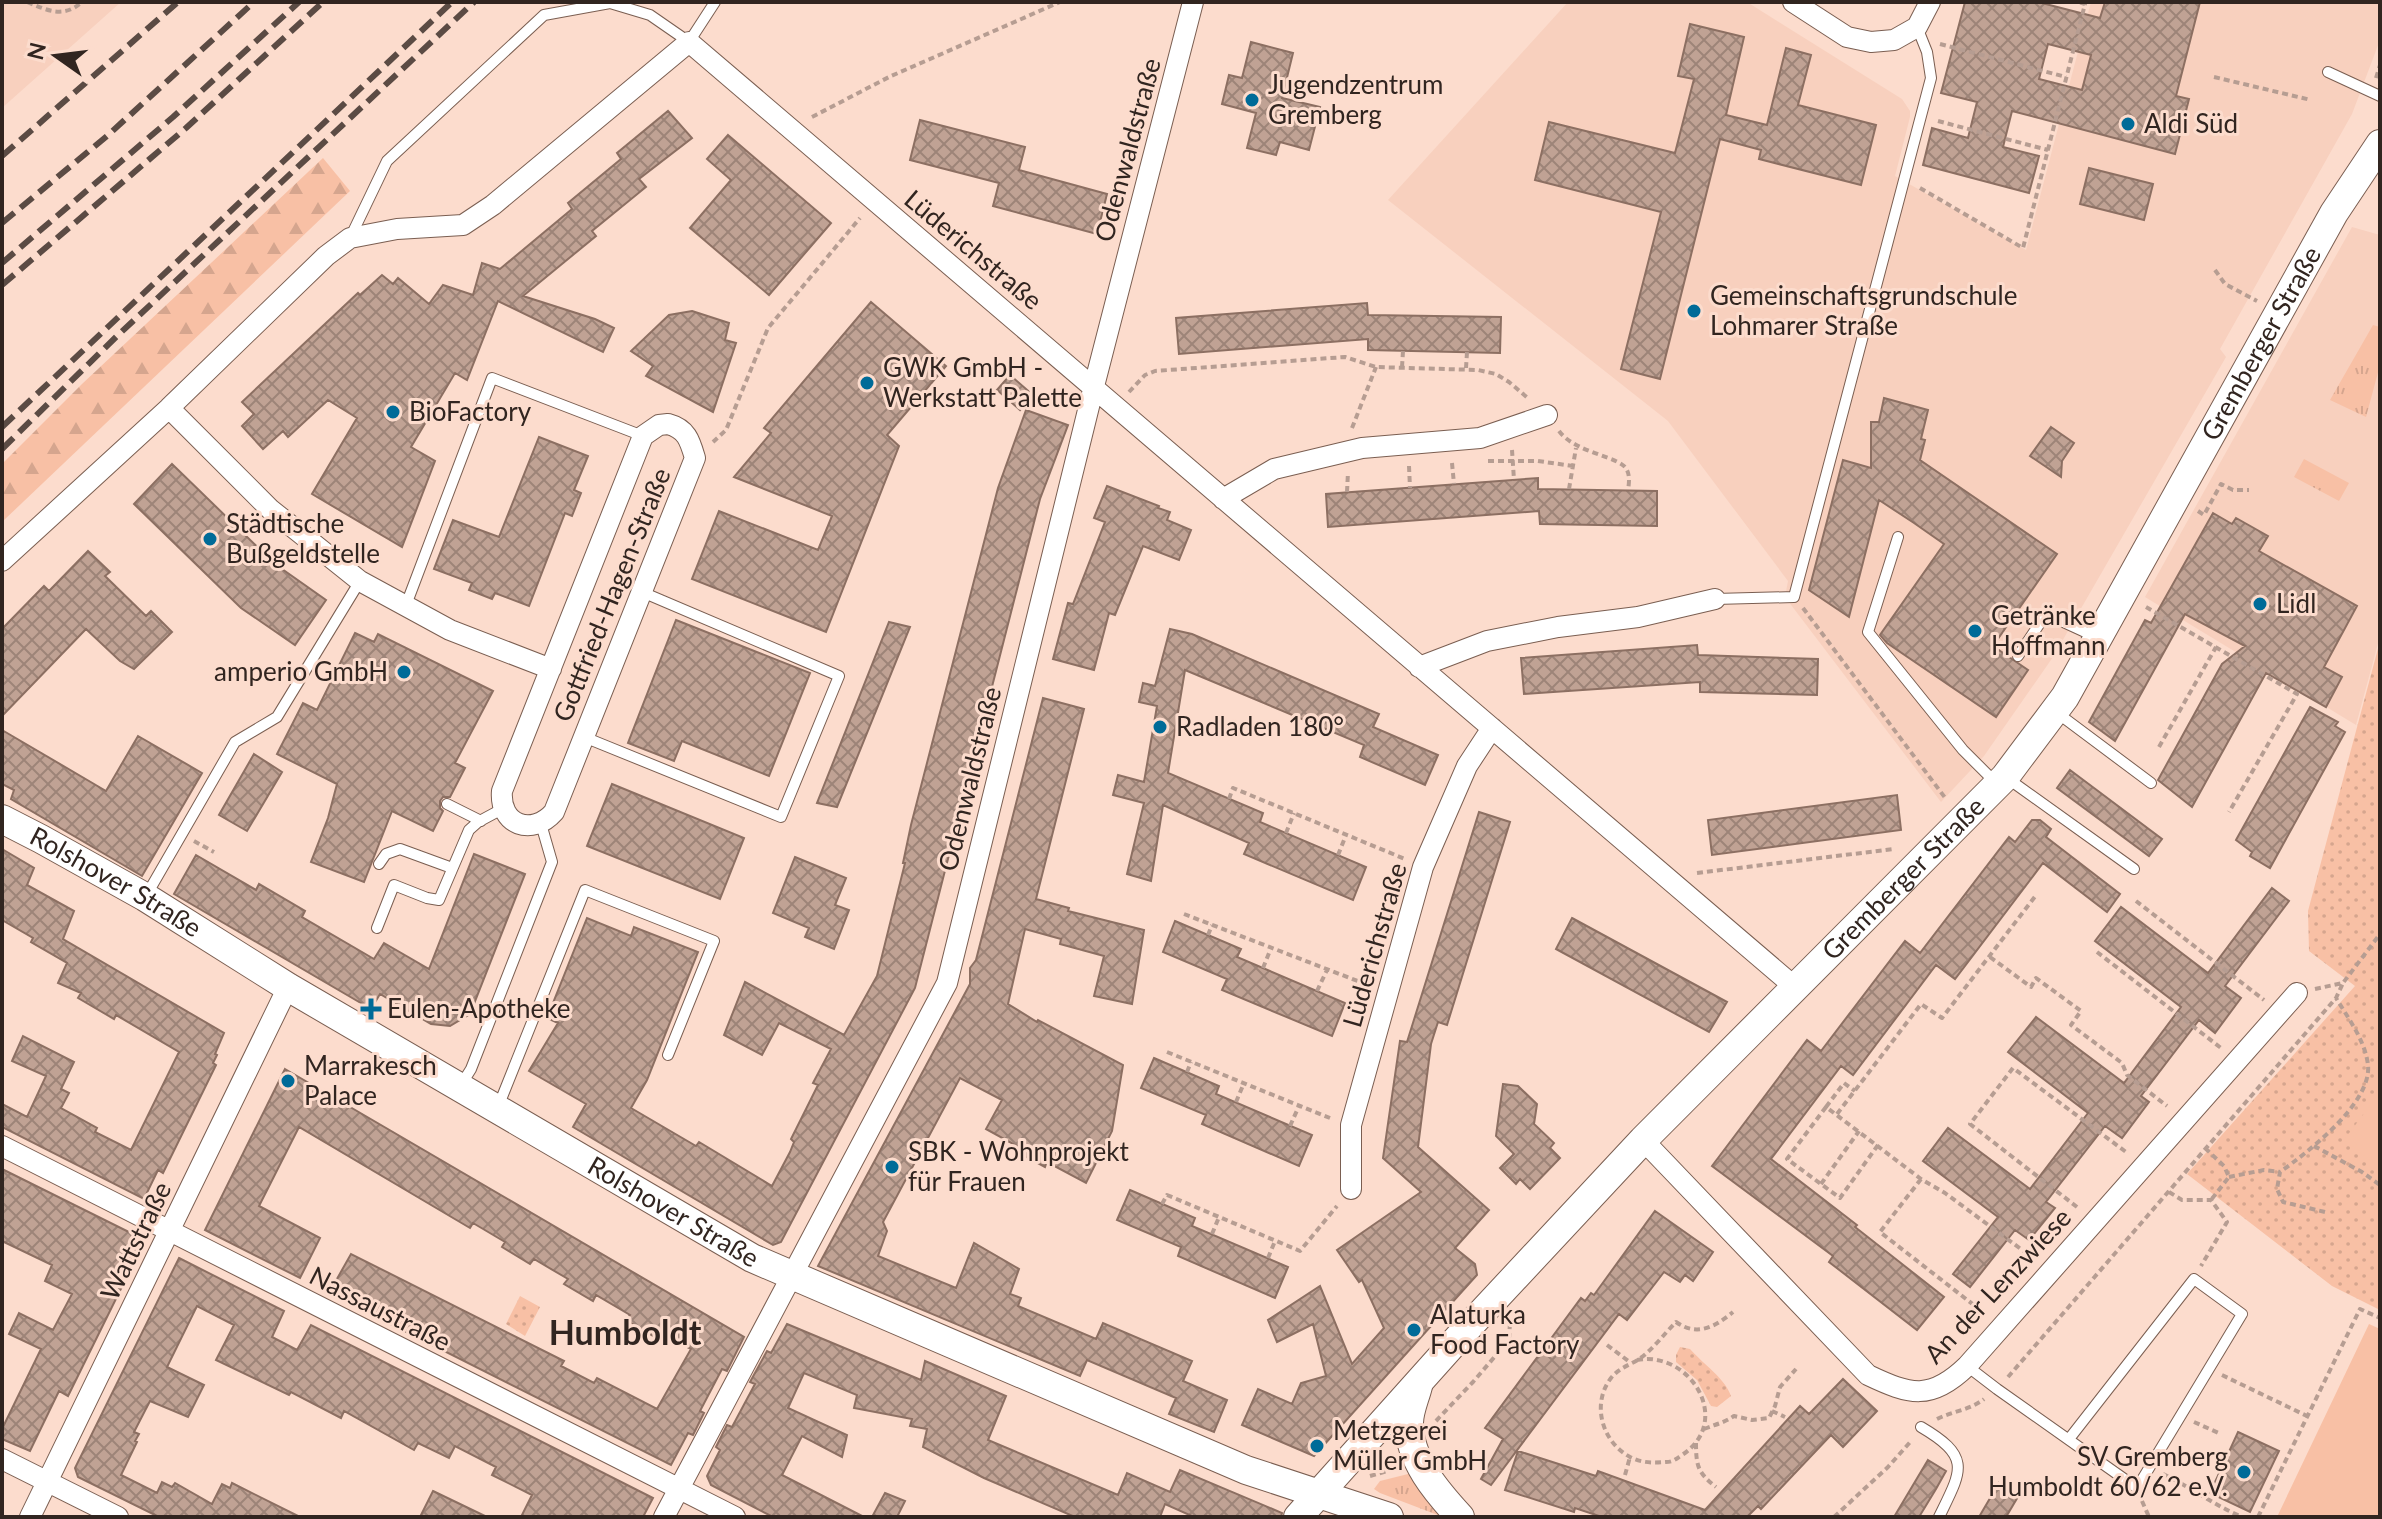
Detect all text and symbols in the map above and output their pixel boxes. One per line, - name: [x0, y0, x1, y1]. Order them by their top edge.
- north arrow: [16, 16, 96, 96]
- text: N: [21, 40, 51, 63]
- street label: Odenwaldstraße: [1087, 54, 1167, 245]
- place label: Jugendzentrum Gremberg: [1268, 68, 1443, 130]
- marker: Jugendzentrum Gremberg: [1243, 91, 1261, 109]
- place label: Aldi Süd: [2144, 107, 2238, 139]
- marker: Aldi Süd: [2119, 115, 2137, 133]
- street label: Lüderichstraße: [898, 182, 1049, 316]
- street label: Gremberger Straße: [2194, 241, 2327, 446]
- place label: Gemeinschaftsgrundschule Lohmarer Straße: [1710, 279, 2017, 341]
- marker: Gemeinschaftsgrundschule Lohmarer Straße: [1685, 302, 1703, 320]
- place label: GWK GmbH - Werkstatt Palette: [883, 351, 1082, 413]
- marker: GWK GmbH - Werkstatt Palette: [858, 374, 876, 392]
- place label: BioFactory: [409, 395, 532, 427]
- marker: BioFactory: [384, 403, 402, 421]
- street label: Gottfried-Hagen-Straße: [546, 463, 677, 726]
- place label: Städtische Bußgeldstelle: [226, 507, 380, 569]
- marker: Städtische Bußgeldstelle: [201, 530, 219, 548]
- place label: Lidl: [2276, 587, 2316, 619]
- marker: Lidl: [2251, 595, 2269, 613]
- place label: Getränke Hoffmann: [1991, 599, 2106, 661]
- marker: Getränke Hoffmann: [1966, 622, 1984, 640]
- place label: amperio GmbH: [214, 655, 388, 687]
- marker: amperio GmbH: [395, 663, 413, 681]
- street label: Odenwaldstraße: [931, 683, 1007, 874]
- place label: Radladen 180°: [1176, 710, 1344, 742]
- marker: Radladen 180°: [1151, 718, 1169, 736]
- street label: Gremberger Straße: [1815, 790, 1991, 966]
- street label: Rolshover Straße: [25, 819, 208, 944]
- street label: Lüderichstraße: [1335, 859, 1413, 1031]
- place label: Eulen-Apotheke: [387, 992, 570, 1024]
- marker: Eulen-Apotheke: [362, 1000, 380, 1018]
- place label: Marrakesch Palace: [304, 1049, 437, 1111]
- marker: Marrakesch Palace: [279, 1072, 297, 1090]
- place label: SBK - Wohnprojekt für Frauen: [908, 1135, 1129, 1197]
- street label: Rolshover Straße: [582, 1149, 765, 1274]
- marker: SBK - Wohnprojekt für Frauen: [883, 1158, 901, 1176]
- street label: Wattstraße: [93, 1176, 177, 1305]
- street label: An der Lenzwiese: [1917, 1201, 2077, 1369]
- street label: Nassaustraße: [305, 1259, 456, 1357]
- place label: Alaturka Food Factory: [1430, 1298, 1580, 1360]
- district label: Humboldt: [549, 1311, 702, 1352]
- marker: Alaturka Food Factory: [1405, 1321, 1423, 1339]
- place label: Metzgerei Müller GmbH: [1333, 1414, 1487, 1476]
- marker: Metzgerei Müller GmbH: [1308, 1437, 1326, 1455]
- place label: SV Gremberg Humboldt 60/62 e.V.: [1988, 1440, 2228, 1502]
- marker: SV Gremberg Humboldt 60/62 e.V.: [2235, 1463, 2253, 1481]

